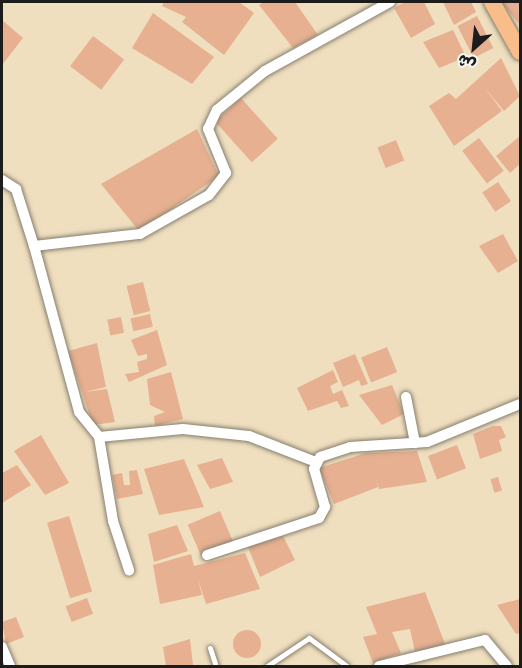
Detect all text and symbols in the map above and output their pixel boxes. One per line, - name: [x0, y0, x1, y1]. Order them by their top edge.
- north arrow: [444, 18, 504, 78]
- text: ش: [453, 49, 479, 79]

